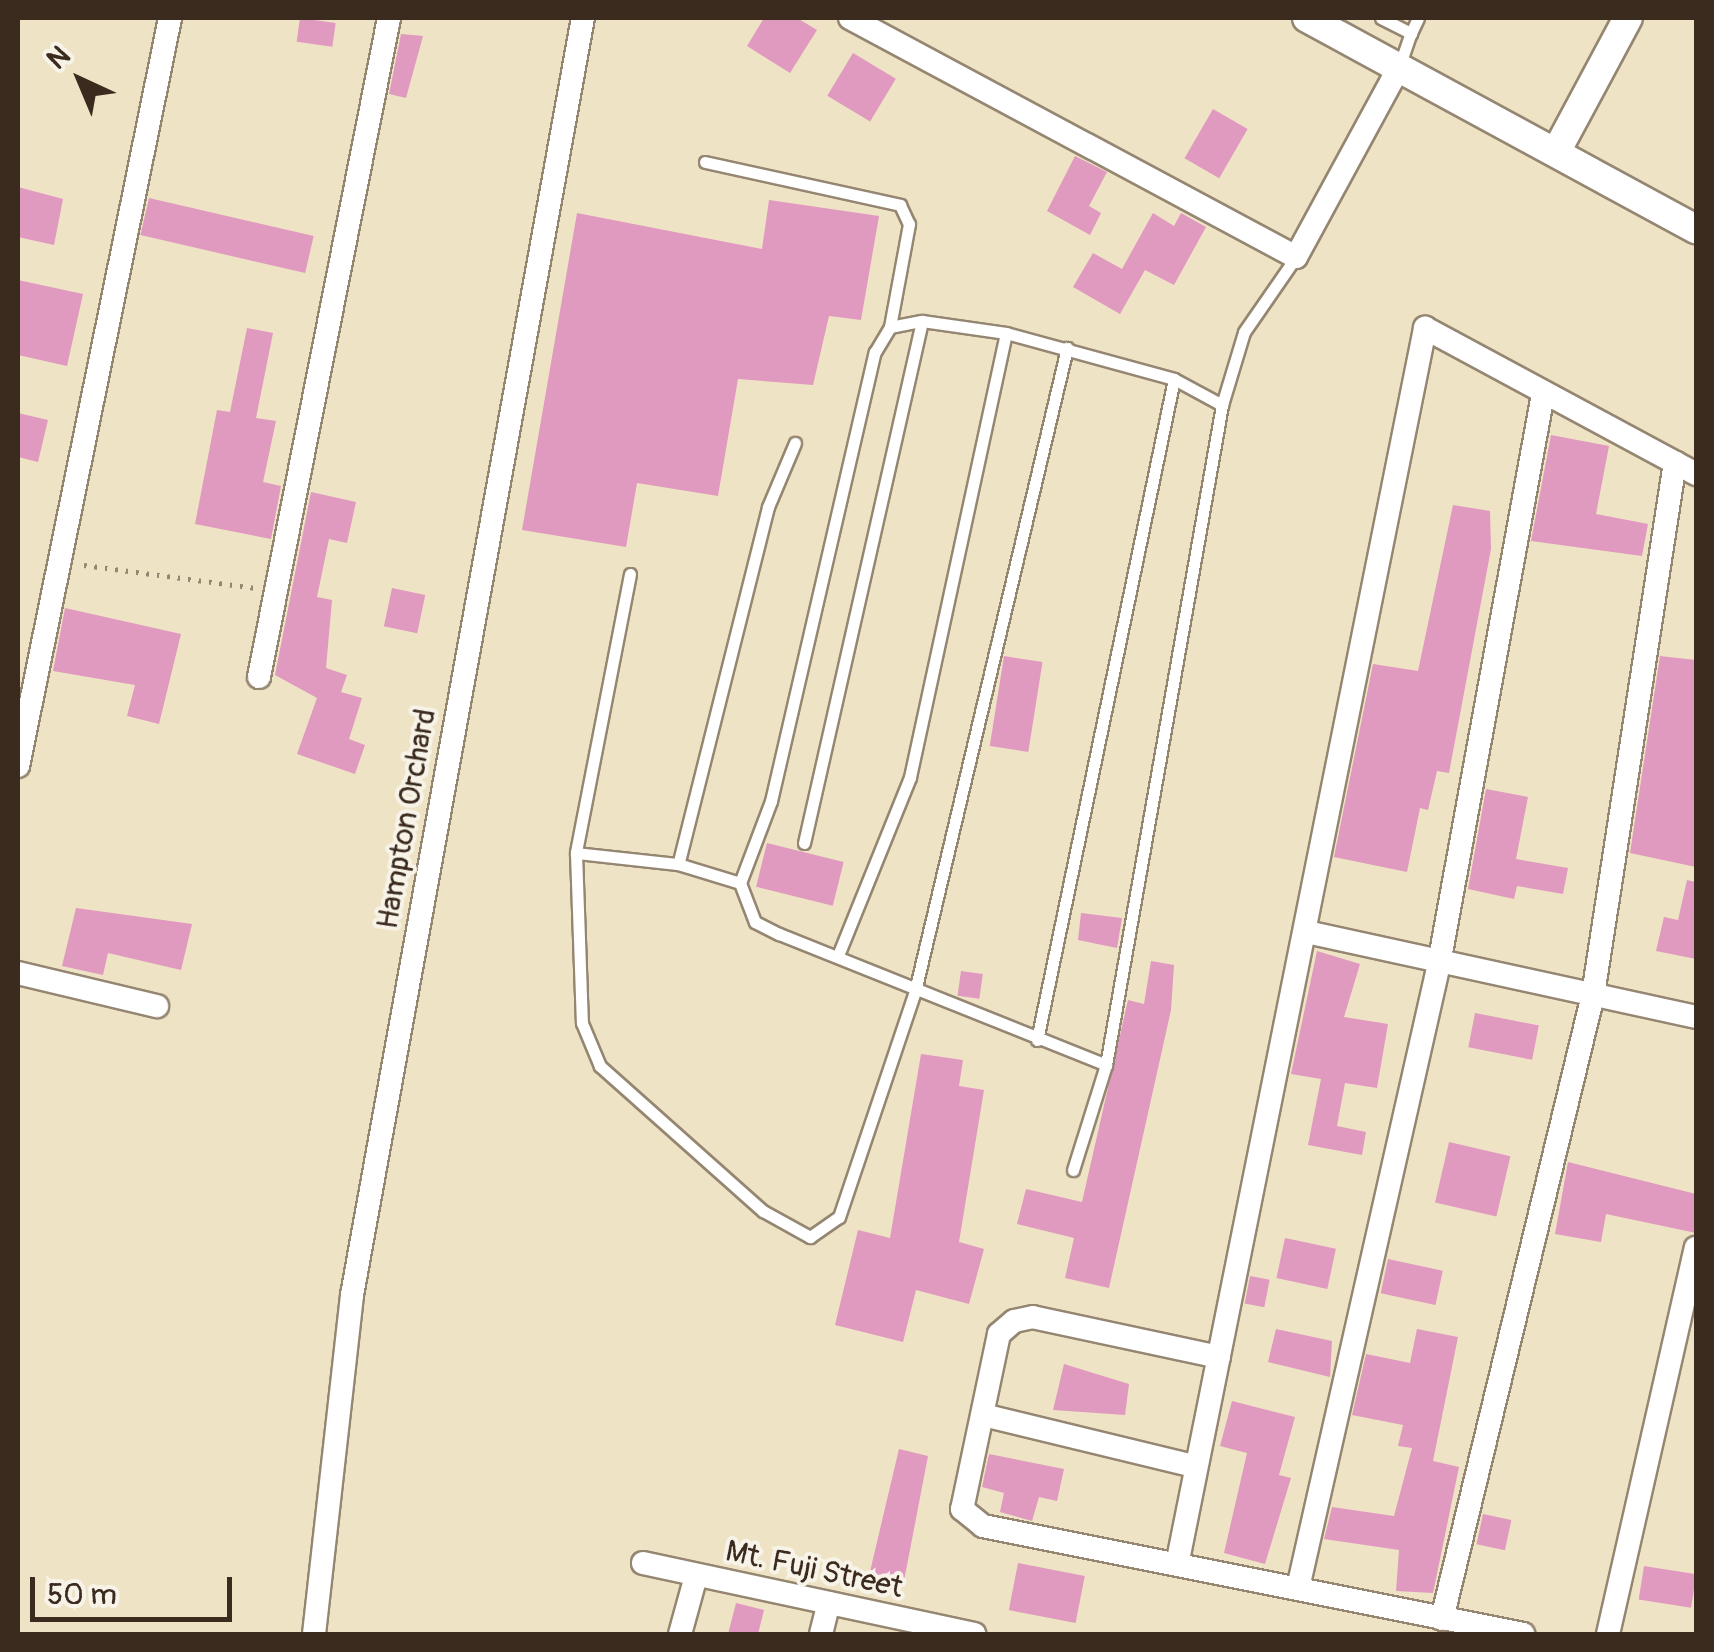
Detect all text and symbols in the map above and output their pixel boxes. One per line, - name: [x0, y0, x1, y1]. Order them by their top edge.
- north arrow: [30, 30, 130, 130]
- text: N: [40, 39, 78, 77]
- street label: Hampton Orchard: [370, 706, 444, 932]
- street label: Mt. Fuji Street: [722, 1534, 906, 1606]
- scale bar: [35, 1557, 238, 1619]
- text: 50 m: [47, 1576, 117, 1613]

